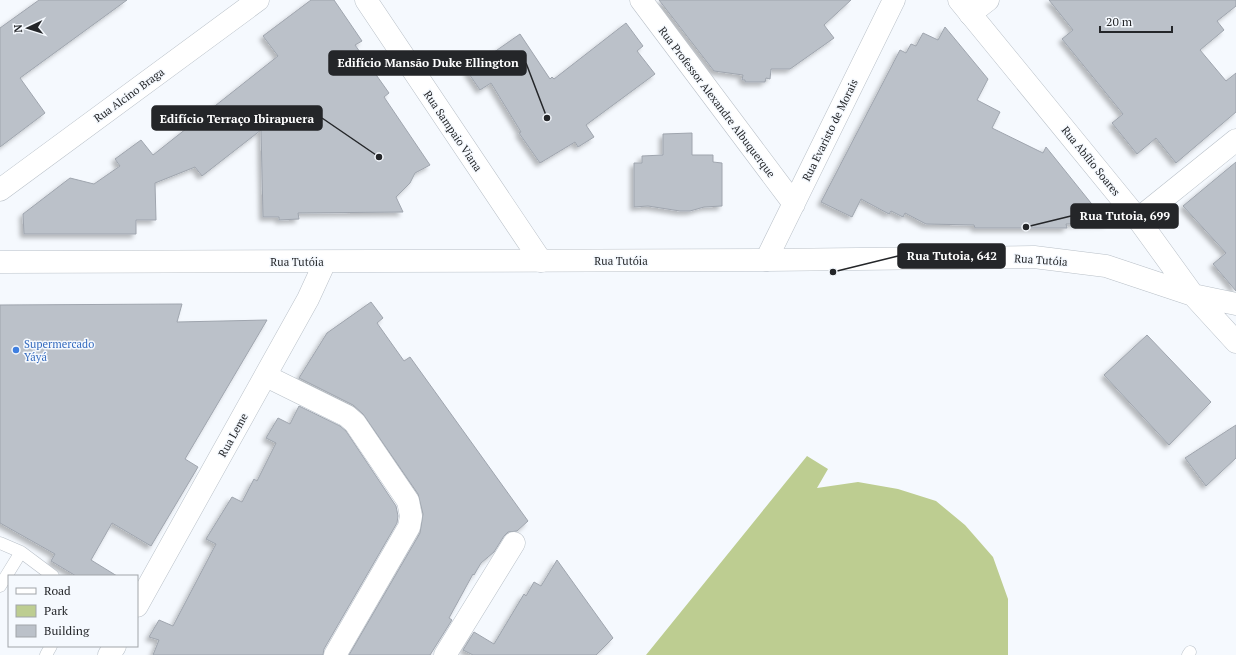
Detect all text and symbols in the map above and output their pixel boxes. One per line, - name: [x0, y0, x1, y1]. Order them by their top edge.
- north arrow: [8, 8, 48, 48]
- scale bar: [1100, 8, 1172, 34]
- text: 20 m: [1106, 14, 1133, 29]
- text: N: [11, 23, 25, 33]
- street label: Rua Professor Alexandre Albuquerque: [656, 24, 779, 181]
- callout: Edifício Mansão Duke Ellington: [329, 51, 526, 75]
- text: Edifício Mansão Duke Ellington: [337, 55, 519, 70]
- street label: Rua Alcino Braga: [91, 64, 167, 125]
- street label: Rua Evaristo de Morais: [799, 76, 861, 183]
- street label: Rua Sampaio Viana: [421, 88, 485, 174]
- callout: Edifício Terraço Ibirapuera: [152, 106, 322, 130]
- text: Edifício Terraço Ibirapuera: [160, 111, 314, 126]
- street label: Rua Abílio Soares: [1059, 123, 1124, 199]
- callout: Rua Tutoia, 699: [1071, 204, 1178, 228]
- text: Rua Tutoia, 699: [1080, 208, 1170, 223]
- callout: Rua Tutoia, 642: [898, 244, 1005, 268]
- text: Rua Tutoia, 642: [907, 248, 997, 263]
- street label: Rua Tutóia: [1014, 251, 1069, 269]
- street label: Rua Tutóia: [594, 254, 648, 268]
- street label: Rua Tutóia: [270, 255, 324, 269]
- place label: Supermercado Yáyá: [24, 337, 94, 364]
- marker: Supermercado Yáyá: [11, 345, 21, 355]
- street label: Rua Leme: [215, 410, 251, 459]
- legend: [8, 575, 138, 647]
- text: Road: [44, 583, 71, 598]
- text: Park: [44, 603, 69, 618]
- text: Building: [44, 623, 90, 638]

